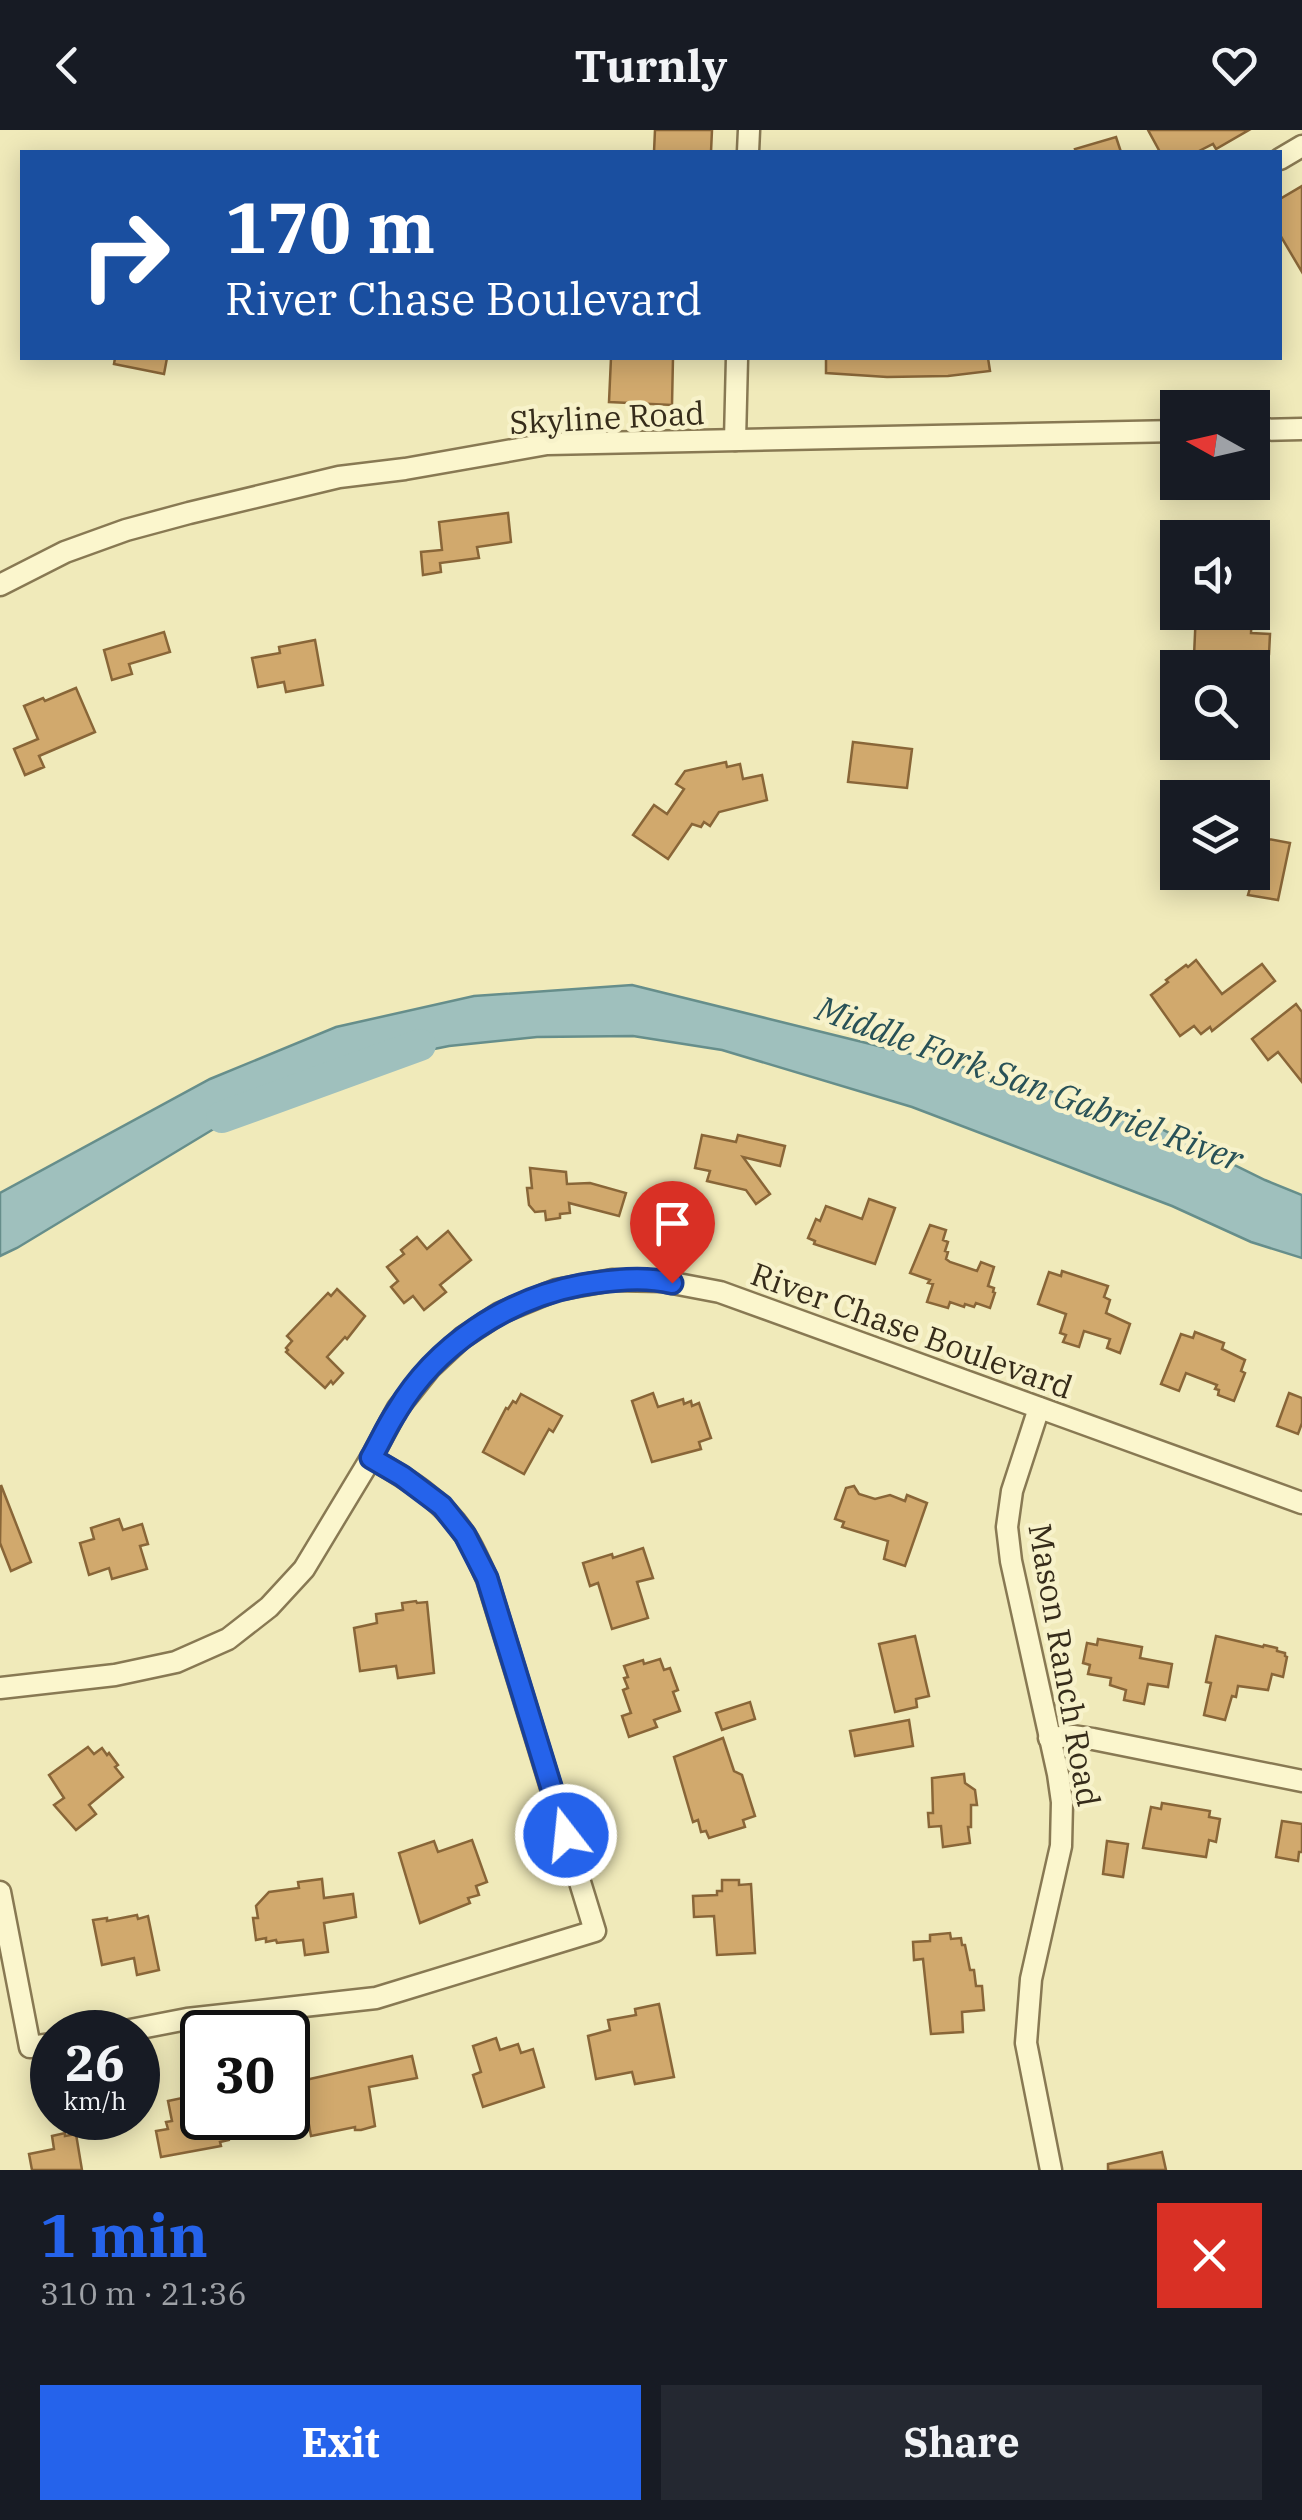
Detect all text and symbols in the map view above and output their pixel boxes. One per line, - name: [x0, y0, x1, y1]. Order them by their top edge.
- text: Turnly: [575, 36, 727, 94]
- icon: back: [40, 38, 95, 93]
- icon: heart: [1207, 38, 1262, 93]
- text: 170 m: [225, 181, 435, 272]
- icon: right: [60, 190, 190, 320]
- text: River Chase Boulevard: [225, 269, 702, 327]
- north arrow: [1160, 390, 1270, 500]
- map controls: [1160, 390, 1270, 890]
- street label: Skyline Road: [508, 391, 706, 443]
- button: sound: [1160, 520, 1270, 630]
- button: search: [1160, 650, 1270, 760]
- button: layers: [1160, 780, 1270, 890]
- water label: Middle Fork San Gabriel River: [809, 984, 1251, 1182]
- pin: [630, 1181, 715, 1284]
- icon: arrive: [645, 1196, 700, 1251]
- street label: River Chase Boulevard: [745, 1252, 1079, 1408]
- street label: Mason Ranch Road: [1019, 1520, 1111, 1810]
- position arrow: [514, 1783, 618, 1887]
- speed limit sign: 30: [180, 2010, 310, 2140]
- text: 26: [65, 2030, 125, 2095]
- text: km/h: [63, 2084, 127, 2117]
- text: 1 min: [40, 2195, 208, 2274]
- button: close: [1157, 2203, 1262, 2308]
- text: 310 m · 21:36: [40, 2272, 247, 2314]
- button: Exit: [40, 2385, 641, 2500]
- button: Share: [661, 2385, 1262, 2500]

